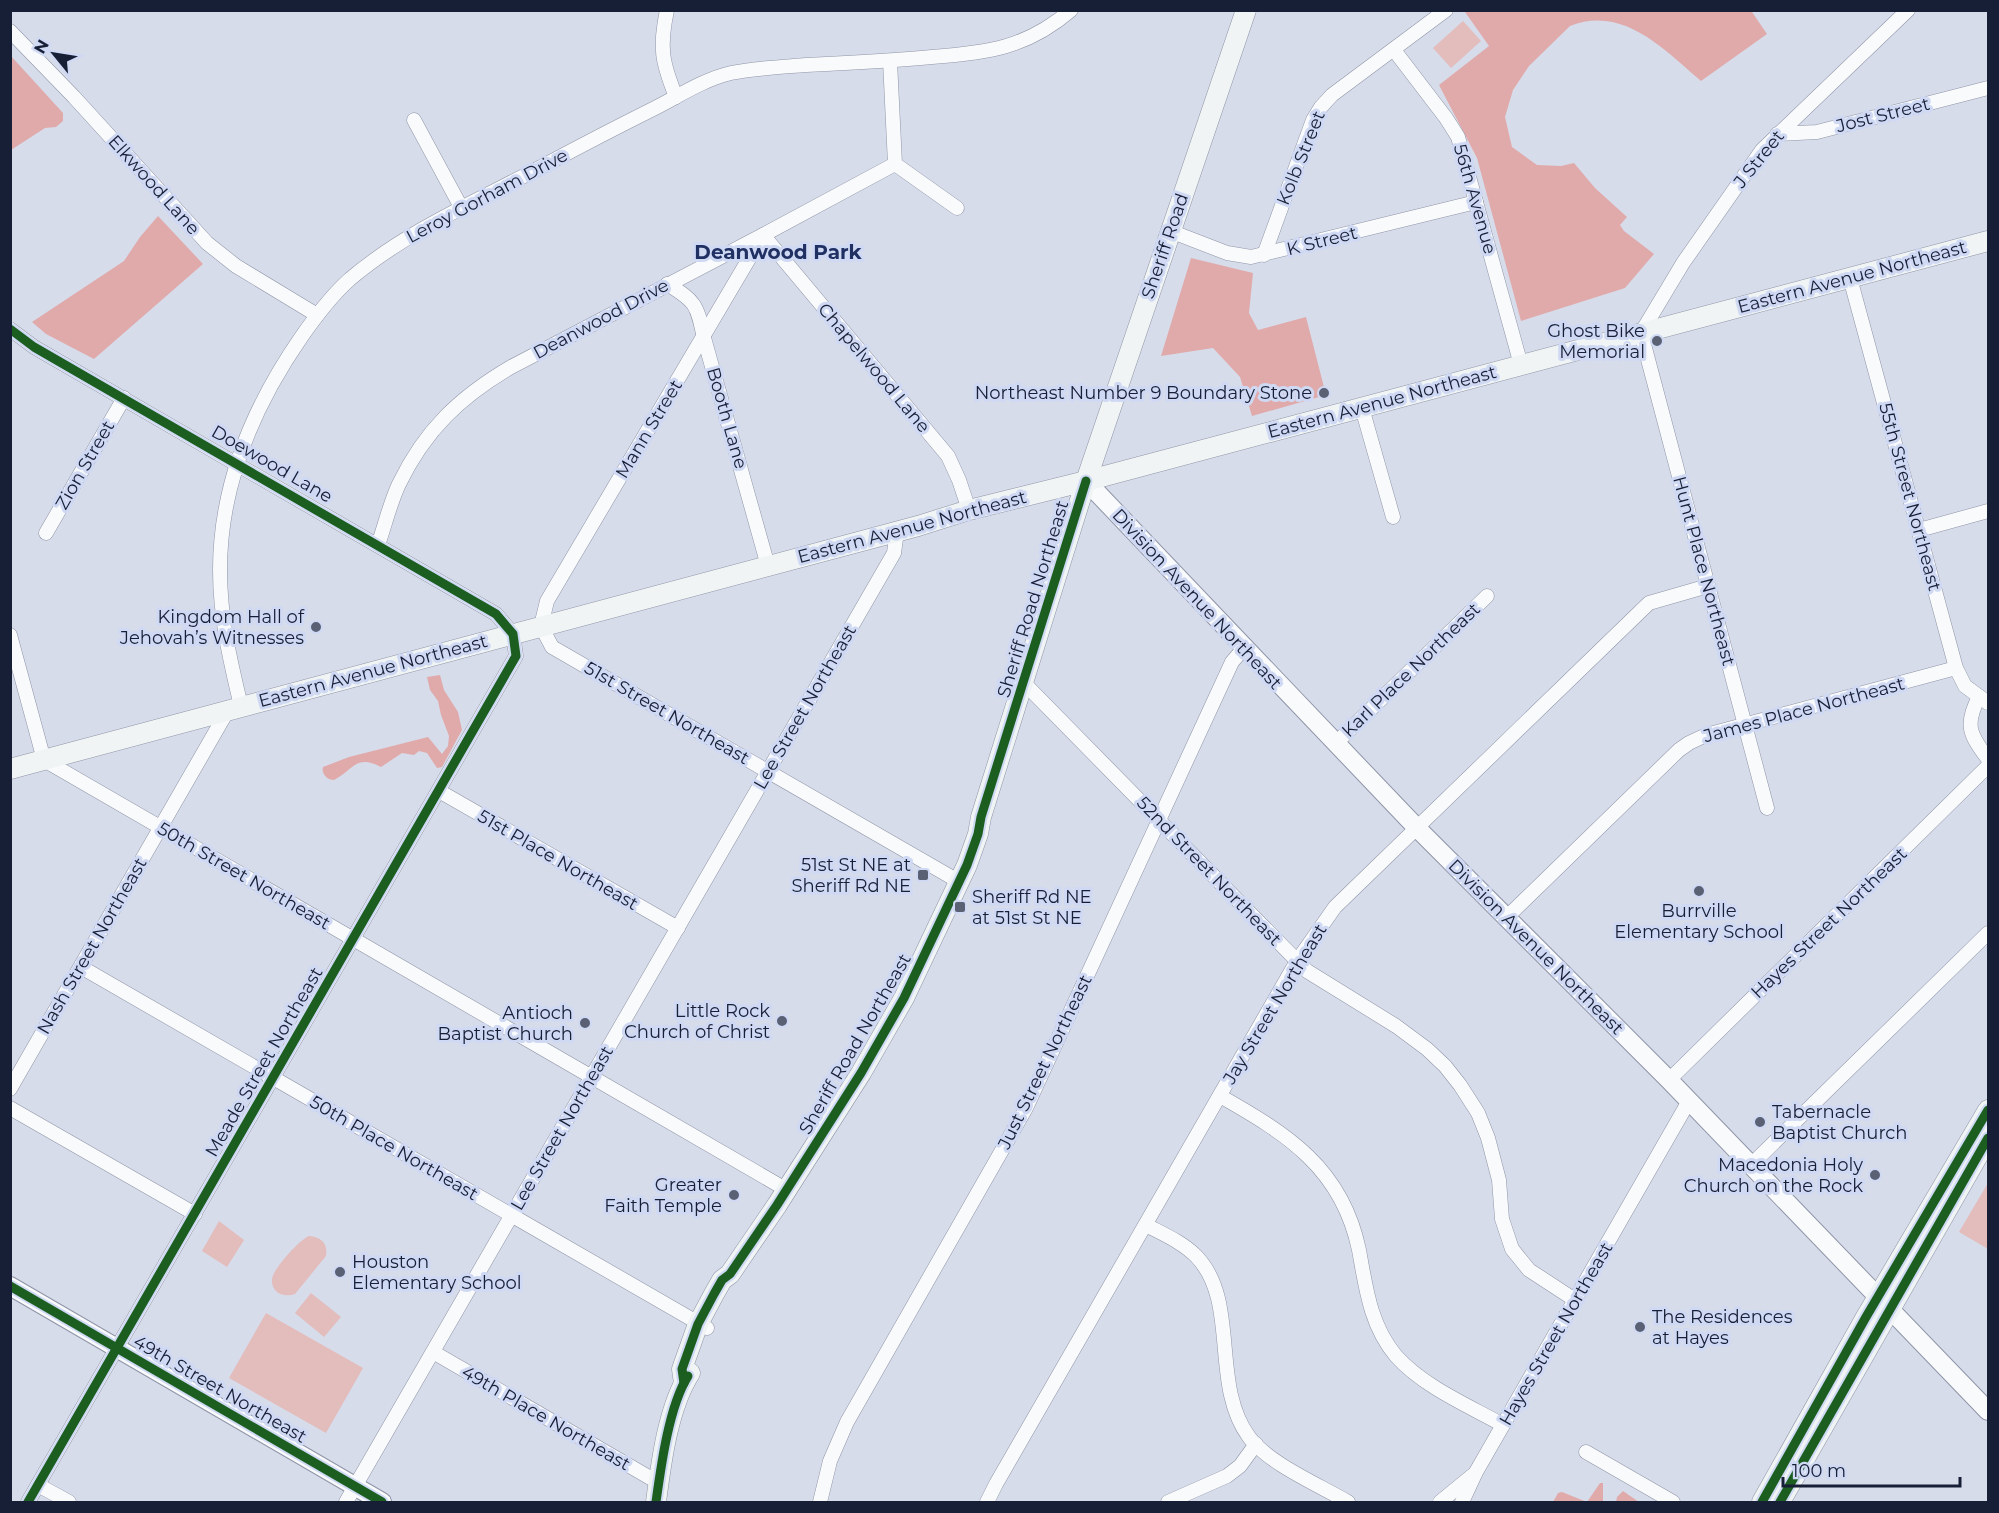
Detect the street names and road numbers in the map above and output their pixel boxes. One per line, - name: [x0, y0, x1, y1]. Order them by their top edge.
- street label: Jost Street: [1833, 93, 1932, 137]
- street label: Kolb Street: [1272, 108, 1330, 208]
- street label: J Street: [1728, 126, 1789, 193]
- street label: Elkwood Lane: [104, 131, 205, 239]
- street label: 56th Avenue: [1449, 142, 1501, 257]
- street label: Leroy Gorham Drive: [402, 144, 572, 248]
- street label: Sheriff Road: [1137, 190, 1193, 302]
- street label: K Street: [1284, 222, 1360, 260]
- street label: Eastern Avenue Northeast: [1735, 236, 1969, 318]
- street label: Deanwood Drive: [529, 274, 673, 364]
- street label: Chapelwood Lane: [813, 299, 935, 438]
- street label: Eastern Avenue Northeast: [1265, 361, 1499, 443]
- street label: Booth Lane: [702, 365, 752, 471]
- street label: Mann Street: [611, 376, 687, 482]
- street label: 55th Street Northeast: [1874, 401, 1946, 593]
- street label: Zion Street: [51, 417, 119, 513]
- street label: Doewood Lane: [208, 420, 337, 508]
- street label: Hunt Place Northeast: [1668, 474, 1740, 668]
- street label: Eastern Avenue Northeast: [795, 486, 1029, 568]
- street label: Sheriff Road Northeast: [993, 498, 1073, 700]
- street label: Division Avenue Northeast: [1107, 504, 1287, 694]
- street label: Karl Place Northeast: [1337, 598, 1485, 742]
- street label: Lee Street Northeast: [749, 621, 861, 793]
- street label: Eastern Avenue Northeast: [256, 630, 490, 712]
- street label: 51st Street Northeast: [581, 657, 753, 769]
- street label: James Place Northeast: [1700, 673, 1907, 748]
- street label: 52nd Street Northeast: [1132, 792, 1286, 950]
- street label: 51st Place Northeast: [474, 805, 642, 915]
- street label: 50th Street Northeast: [154, 818, 334, 934]
- street label: Hayes Street Northeast: [1747, 843, 1911, 1003]
- street label: Nash Street Northeast: [32, 854, 152, 1038]
- street label: Division Avenue Northeast: [1444, 855, 1628, 1039]
- street label: Jay Street Northeast: [1218, 920, 1332, 1089]
- street label: Sheriff Road Northeast: [794, 950, 916, 1138]
- street label: Meade Street Northeast: [201, 963, 327, 1161]
- street label: Just Street Northeast: [993, 971, 1097, 1154]
- street label: Lee Street Northeast: [506, 1042, 618, 1214]
- street label: 50th Place Northeast: [306, 1091, 482, 1205]
- street label: Hayes Street Northeast: [1494, 1238, 1618, 1430]
- street label: 49th Street Northeast: [129, 1330, 311, 1448]
- street label: 49th Place Northeast: [458, 1361, 634, 1475]

